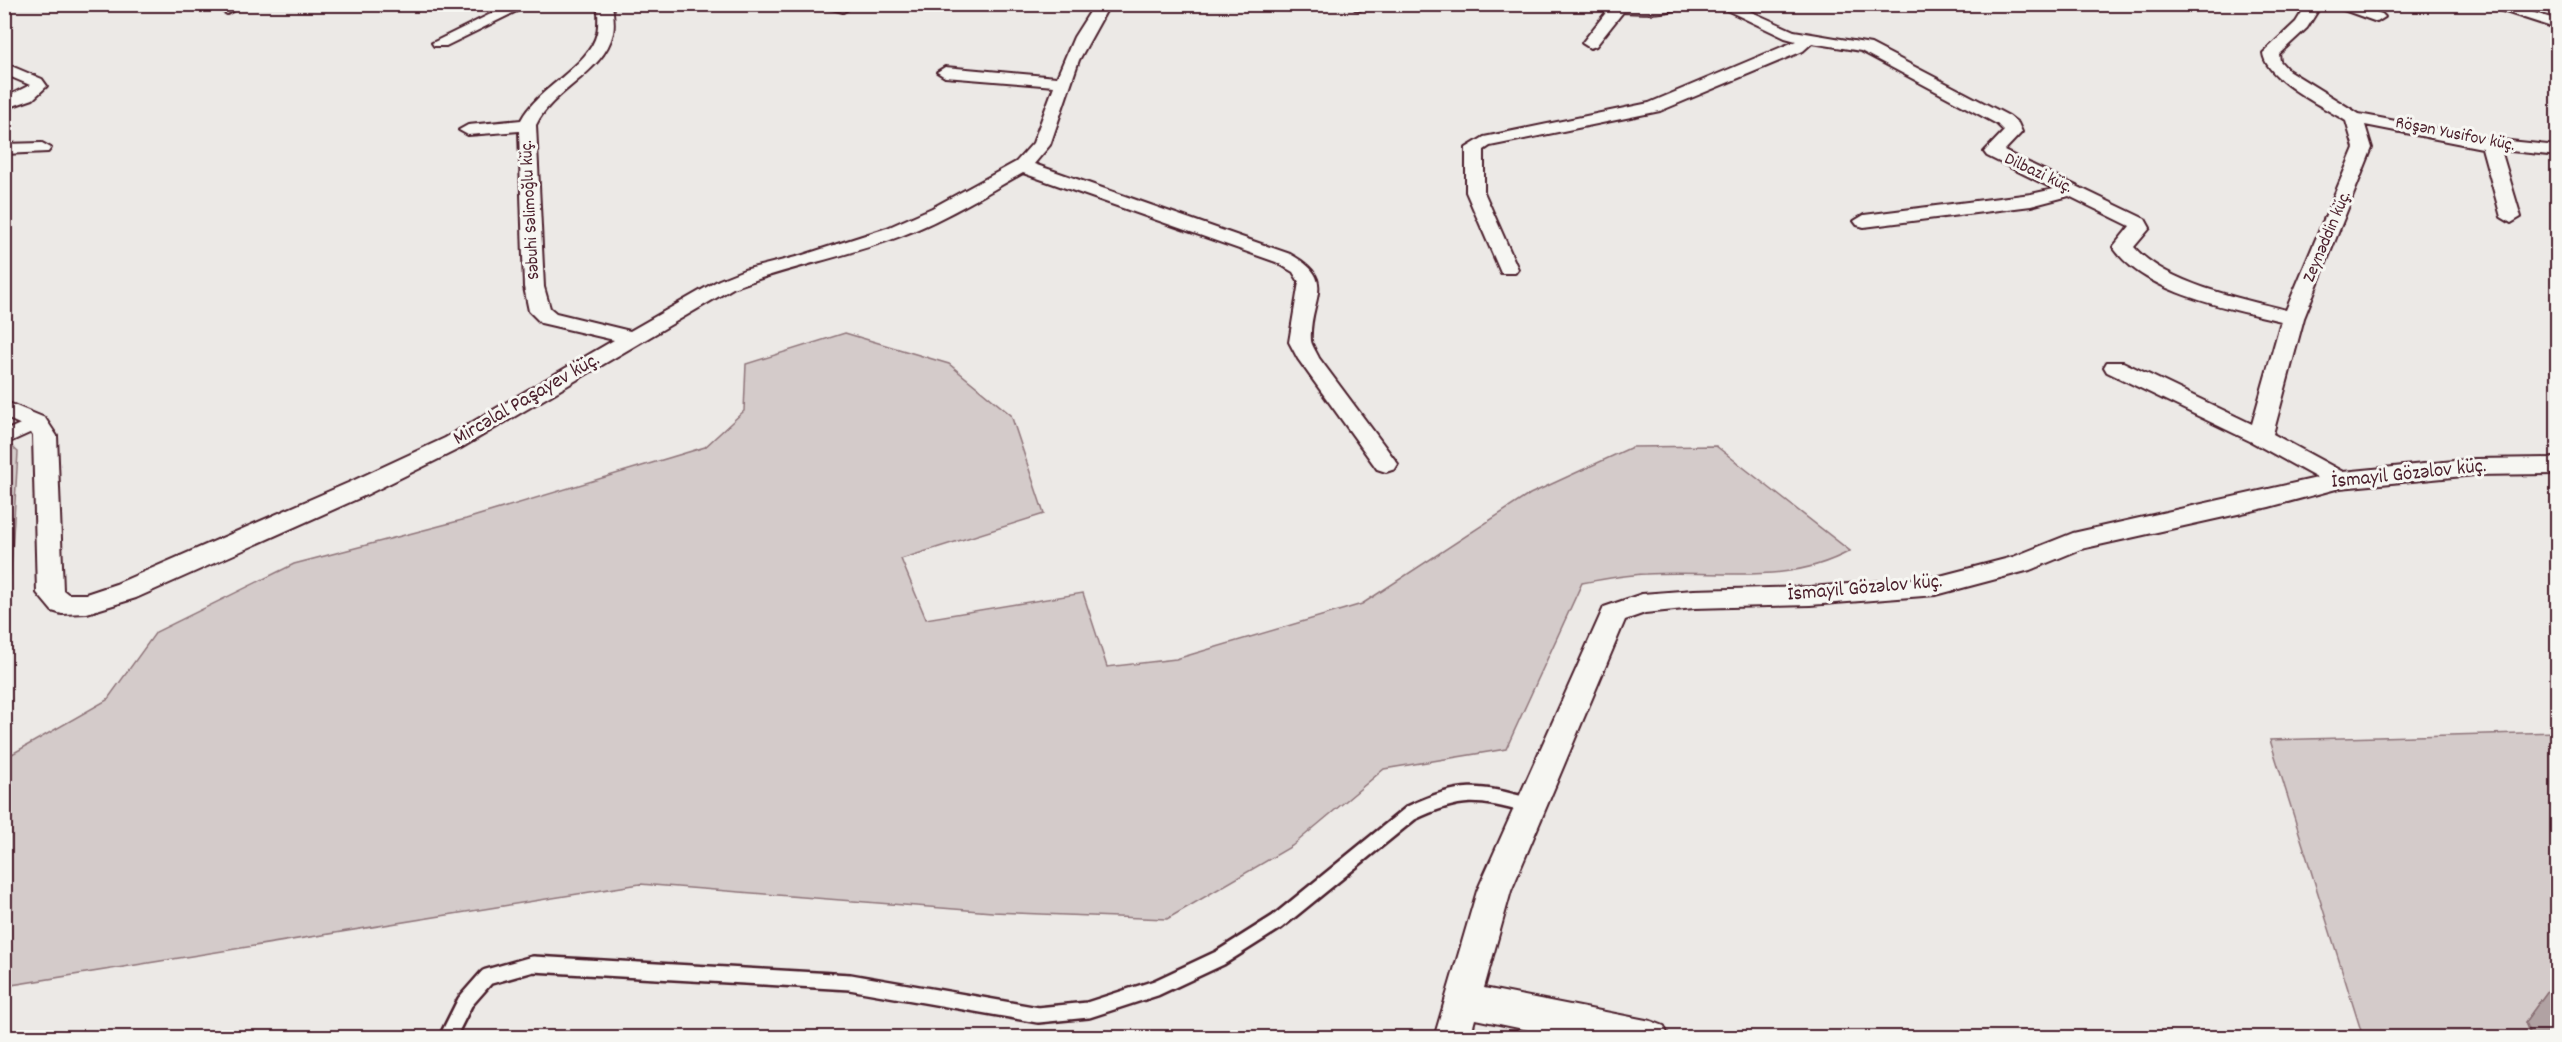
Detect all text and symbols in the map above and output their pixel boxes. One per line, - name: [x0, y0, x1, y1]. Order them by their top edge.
- street label: Röşən Yusifov küç.: [2393, 111, 2517, 159]
- street label: Səbuhi Səlimoğlu küç.: [515, 140, 547, 280]
- street label: Dilbazi küç.: [2000, 147, 2076, 201]
- street label: Zeynəddin küç.: [2298, 187, 2358, 287]
- street label: Mircəlal Paşayev küç.: [448, 346, 606, 454]
- street label: İsmayil Gözəlov küç.: [2330, 452, 2488, 498]
- street label: İsmayil Gözəlov küç.: [1786, 567, 1944, 611]

